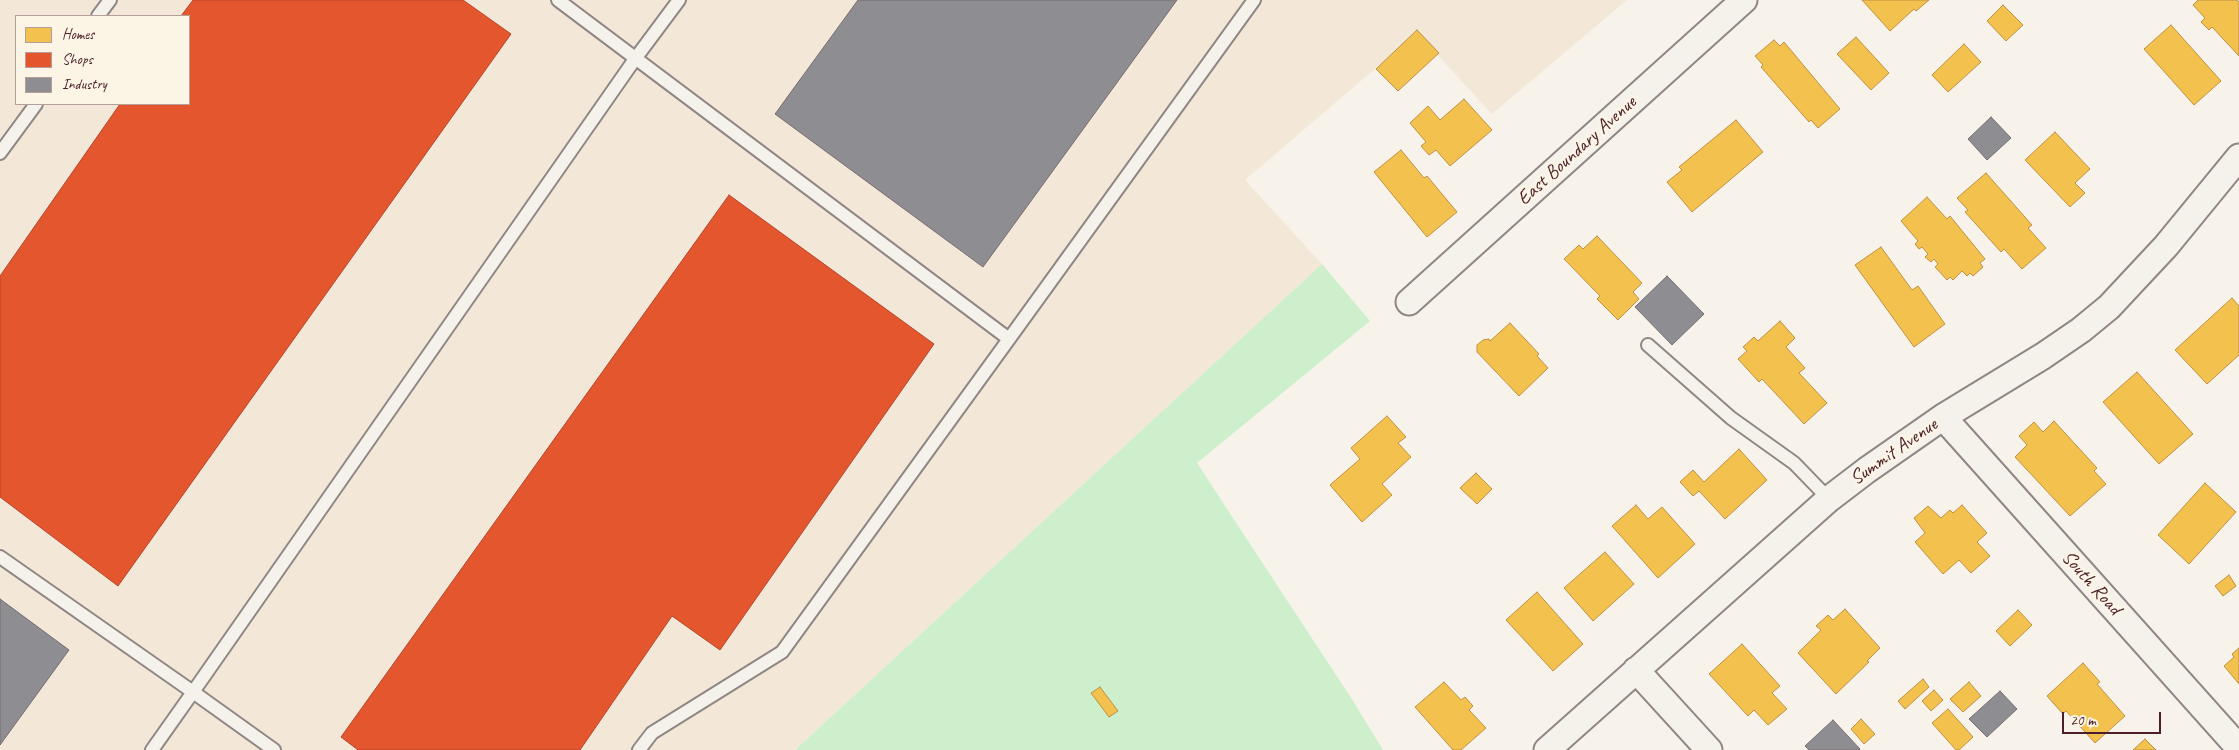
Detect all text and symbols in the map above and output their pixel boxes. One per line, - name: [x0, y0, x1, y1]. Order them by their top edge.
- legend: [15, 15, 190, 105]
- text: Homes: [62, 25, 94, 44]
- text: Shops: [62, 50, 93, 69]
- text: Industry: [62, 75, 107, 94]
- street label: East Boundary Avenue: [1512, 91, 1642, 211]
- street label: Summit Avenue: [1846, 413, 1942, 491]
- street label: South Road: [2056, 546, 2126, 620]
- scale bar: [2064, 702, 2163, 734]
- text: 20 m: [2070, 711, 2096, 730]

